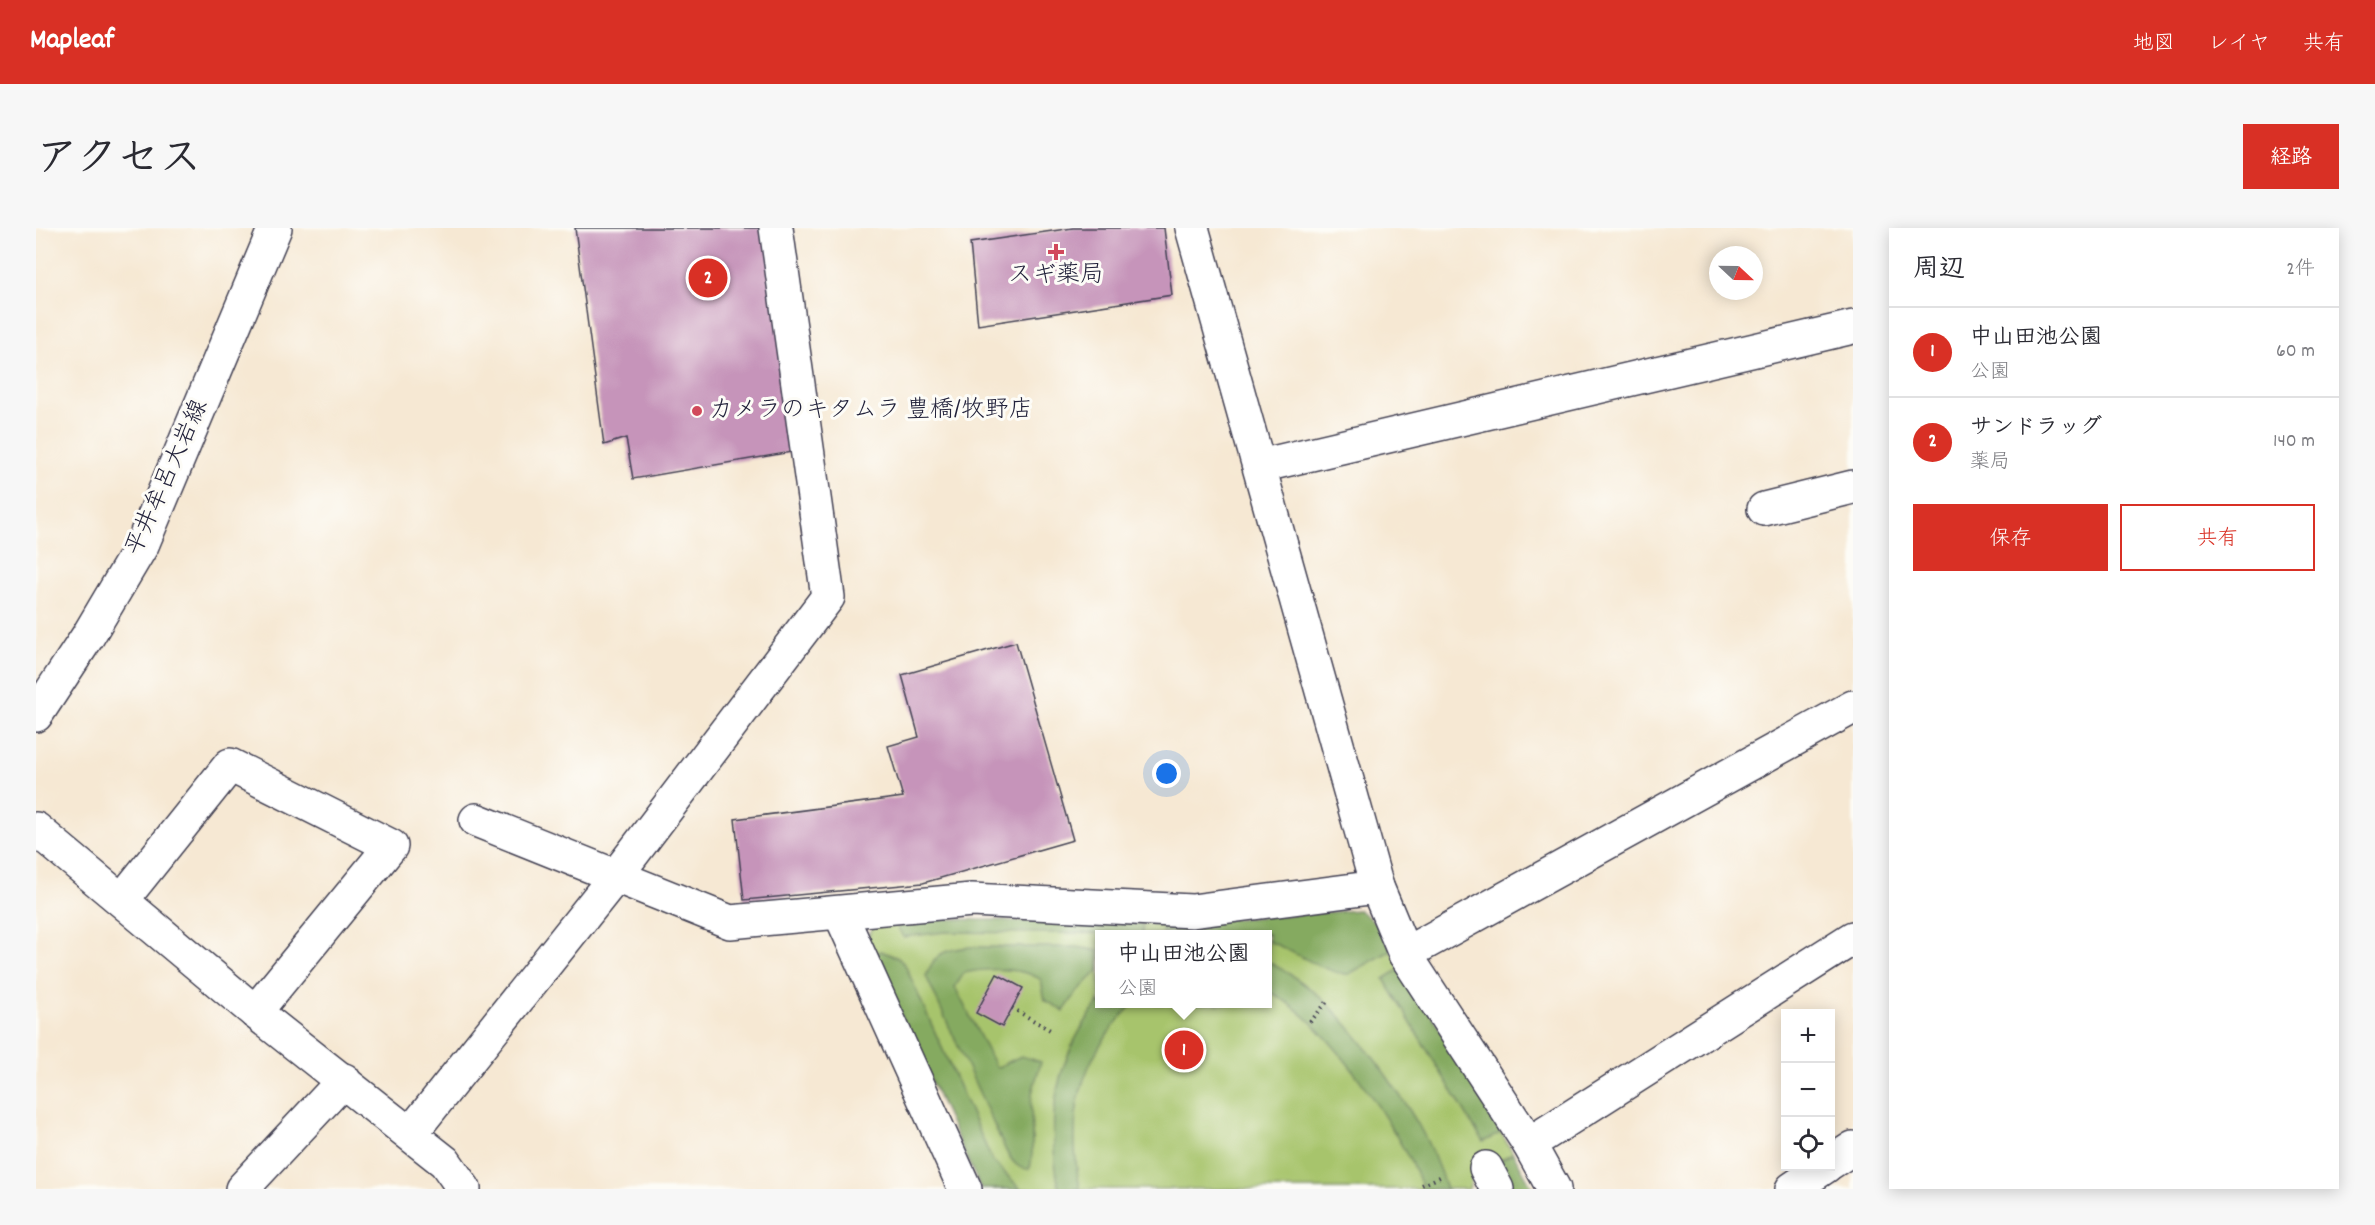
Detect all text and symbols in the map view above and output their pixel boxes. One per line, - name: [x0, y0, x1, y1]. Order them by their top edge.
- text: Mapleaf: [30, 22, 114, 62]
- text: 地図: [2133, 30, 2175, 60]
- text: レイヤ: [2208, 30, 2270, 60]
- text: 共有: [2303, 30, 2345, 60]
- button: 経路: [2243, 124, 2339, 189]
- text: アクセス: [36, 132, 201, 192]
- marker: スギ薬局: [1049, 245, 1063, 259]
- north arrow: [1709, 246, 1763, 300]
- text: 周辺: [1913, 252, 1965, 289]
- pin: 2: [688, 256, 728, 300]
- text: 2件: [2286, 256, 2315, 284]
- place label: スギ薬局: [1008, 259, 1104, 293]
- text: 中山田池公園: [1970, 323, 2102, 354]
- text: 1: [1930, 338, 1935, 366]
- text: 60 m: [2276, 338, 2315, 366]
- text: 公園: [1970, 359, 2010, 387]
- street label: 平井牟呂大岩線: [118, 394, 218, 562]
- place label: カメラのキタムラ 豊橋/牧野店: [709, 394, 1033, 428]
- marker: カメラのキタムラ 豊橋/牧野店: [690, 404, 704, 418]
- text: サンドラッグ: [1970, 413, 2102, 444]
- text: 2: [1928, 428, 1937, 456]
- text: 140 m: [2273, 428, 2315, 456]
- text: 薬局: [1970, 449, 2010, 477]
- button: 保存: [1913, 504, 2108, 571]
- button: 共有: [2120, 504, 2315, 571]
- your location: [1152, 759, 1181, 788]
- popup: [1095, 930, 1272, 1008]
- text: 中山田池公園: [1117, 940, 1250, 971]
- text: 公園: [1117, 976, 1157, 1004]
- map controls: [1781, 1009, 1835, 1171]
- button: +: [1781, 1009, 1835, 1063]
- pin: 1: [1164, 1028, 1204, 1072]
- button: −: [1781, 1063, 1835, 1117]
- button: locate: [1781, 1117, 1835, 1171]

